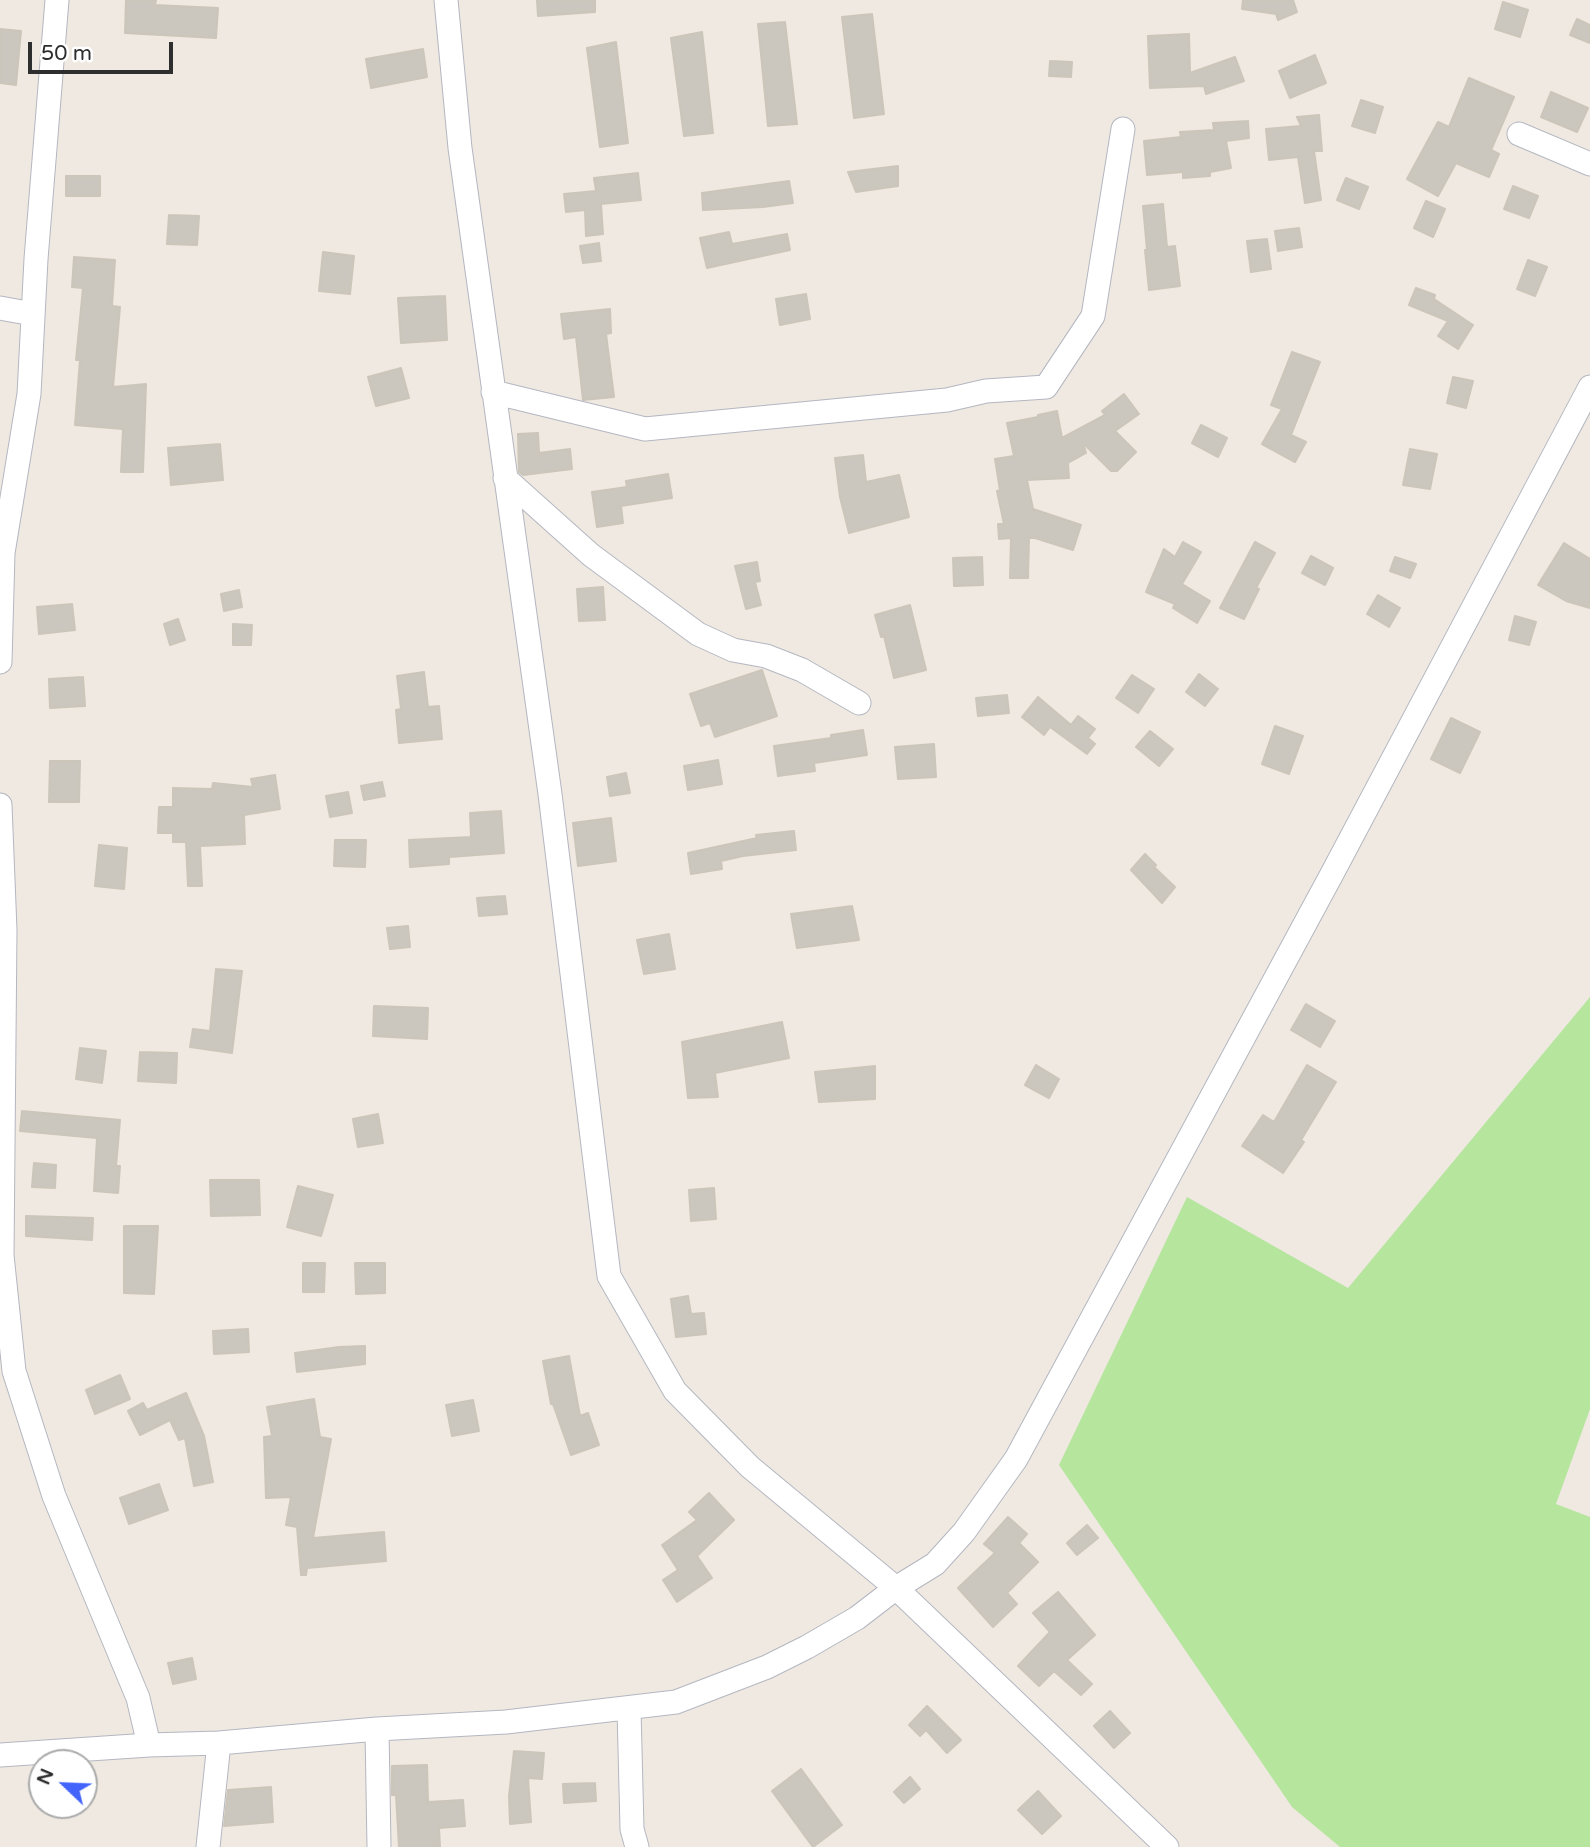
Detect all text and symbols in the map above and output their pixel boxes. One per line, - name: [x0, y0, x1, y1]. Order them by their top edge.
- scale bar: [32, 28, 177, 72]
- text: 50 m: [41, 41, 92, 66]
- north arrow: [28, 1749, 98, 1819]
- text: N: [32, 1765, 59, 1788]

